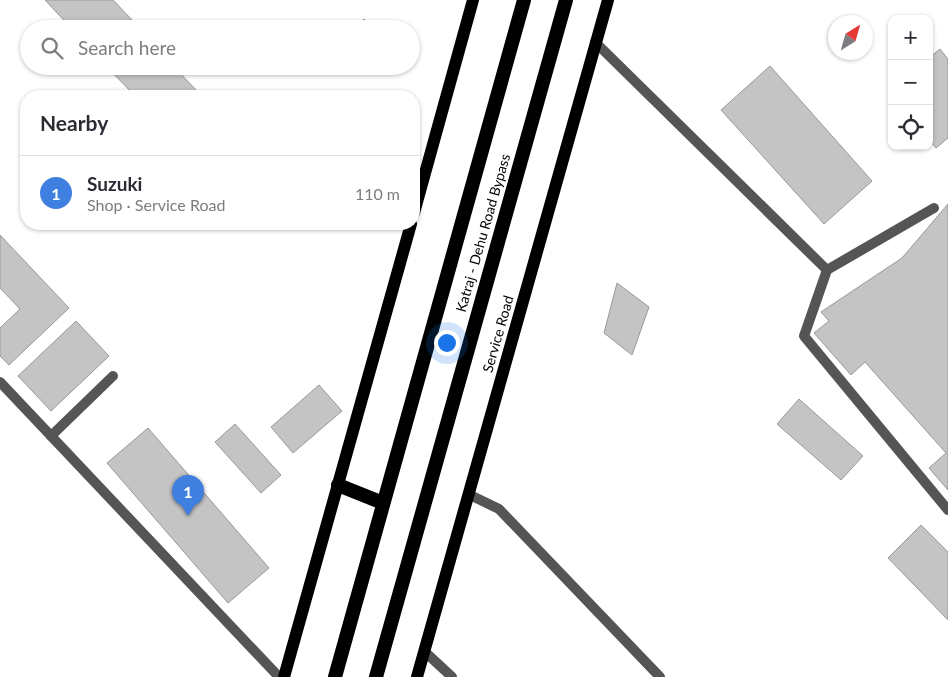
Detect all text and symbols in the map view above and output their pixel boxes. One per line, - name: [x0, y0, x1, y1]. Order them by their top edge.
- north arrow: [828, 15, 873, 60]
- map controls: [888, 15, 933, 150]
- button: +: [888, 15, 933, 60]
- search box: [20, 20, 420, 75]
- icon: search: [38, 34, 66, 62]
- text: Search here: [78, 36, 176, 59]
- button: −: [888, 60, 933, 105]
- button: locate: [888, 105, 933, 150]
- text: Nearby: [40, 110, 108, 135]
- street label: Katraj - Dehu Road Bypass: [452, 152, 513, 314]
- text: Suzuki: [87, 172, 142, 195]
- text: 1: [51, 184, 61, 203]
- text: 110 m: [355, 184, 400, 203]
- text: Shop · Service Road: [87, 195, 225, 214]
- street label: Service Road: [478, 293, 517, 374]
- your location: [434, 330, 460, 356]
- pin: 1: [172, 475, 204, 516]

